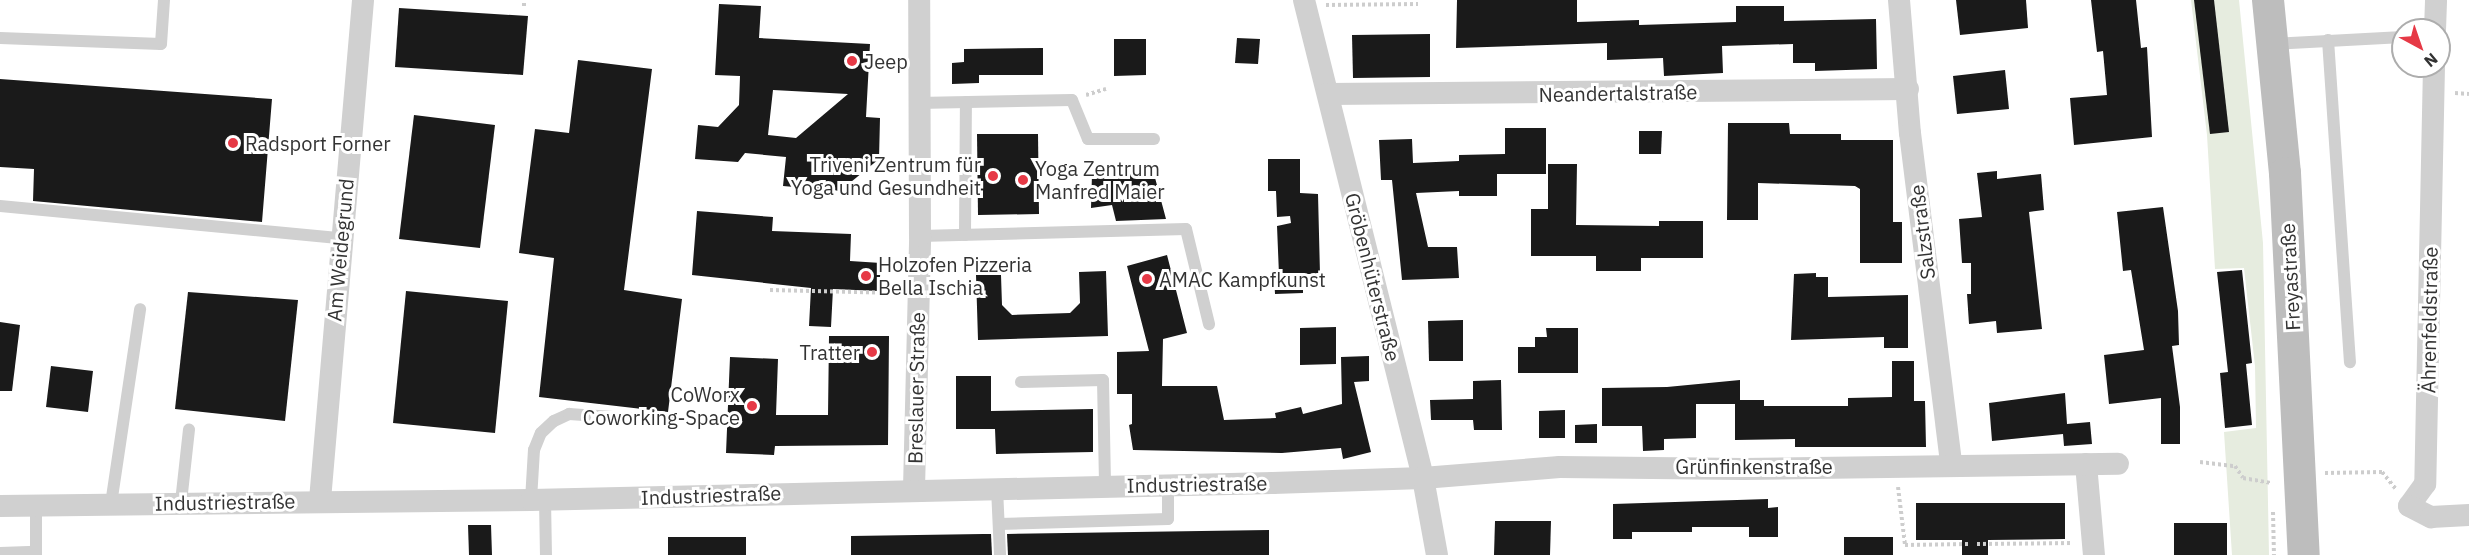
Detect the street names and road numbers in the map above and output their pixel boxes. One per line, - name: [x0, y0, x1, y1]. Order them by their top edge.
- street label: Neandertalstraße: [1538, 80, 1698, 106]
- street label: Am Weidegrund: [322, 178, 358, 322]
- street label: Salzstraße: [1904, 183, 1940, 281]
- street label: Gröbenhüterstraße: [1340, 190, 1406, 364]
- street label: Freyastraße: [2275, 223, 2305, 331]
- street label: Ährenfeldstraße: [2416, 247, 2442, 393]
- street label: Breslauer Straße: [903, 312, 929, 464]
- street label: Grünfinkenstraße: [1675, 454, 1833, 478]
- street label: Industriestraße: [1127, 471, 1267, 497]
- street label: Industriestraße: [640, 481, 782, 509]
- street label: Industriestraße: [155, 489, 295, 515]

